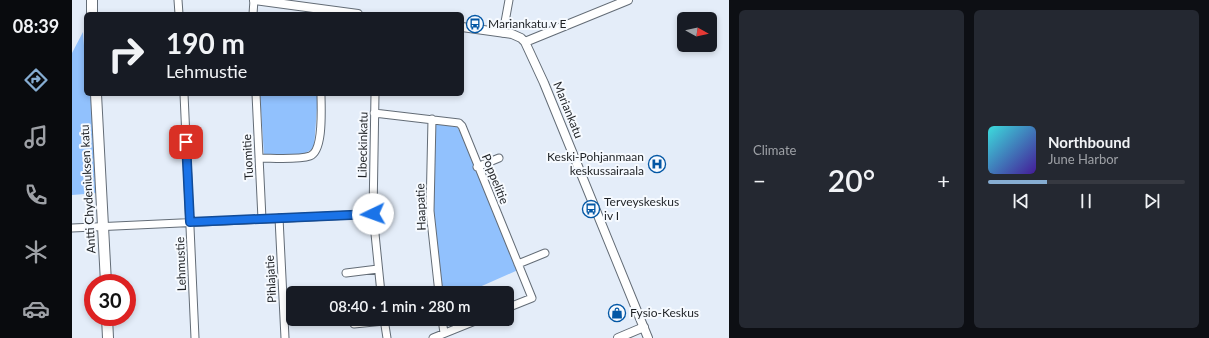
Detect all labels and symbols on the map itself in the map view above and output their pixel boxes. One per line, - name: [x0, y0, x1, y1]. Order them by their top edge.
- north arrow: [677, 12, 717, 52]
- bus stop icon: Mariankatu v E: [465, 14, 485, 34]
- place label: Mariankatu v E: [488, 16, 567, 31]
- street label: Mariankatu: [550, 79, 587, 140]
- street label: Libeckinkatu: [354, 112, 371, 178]
- street label: Antti Chydeniuksen katu: [77, 124, 98, 254]
- pin: [169, 125, 203, 159]
- street label: Tuomitie: [239, 134, 256, 180]
- place label: Keski-Pohjanmaan keskussairaala: [547, 149, 644, 178]
- street label: Poppelitie: [479, 151, 512, 206]
- hospital icon: Keski-Pohjanmaan keskussairaala: [647, 154, 667, 174]
- street label: Haapatie: [412, 183, 429, 231]
- position arrow: [352, 193, 394, 235]
- place label: Terveyskeskus iv I: [604, 194, 679, 223]
- bus stop icon: Terveyskeskus iv I: [581, 199, 601, 219]
- street label: Lehmustie: [172, 237, 189, 291]
- street label: Pihlajatie: [262, 255, 279, 303]
- speed limit sign: 30: [84, 274, 136, 326]
- shop icon: Fysio-Keskus: [607, 303, 627, 323]
- place label: Fysio-Keskus: [630, 305, 699, 320]

